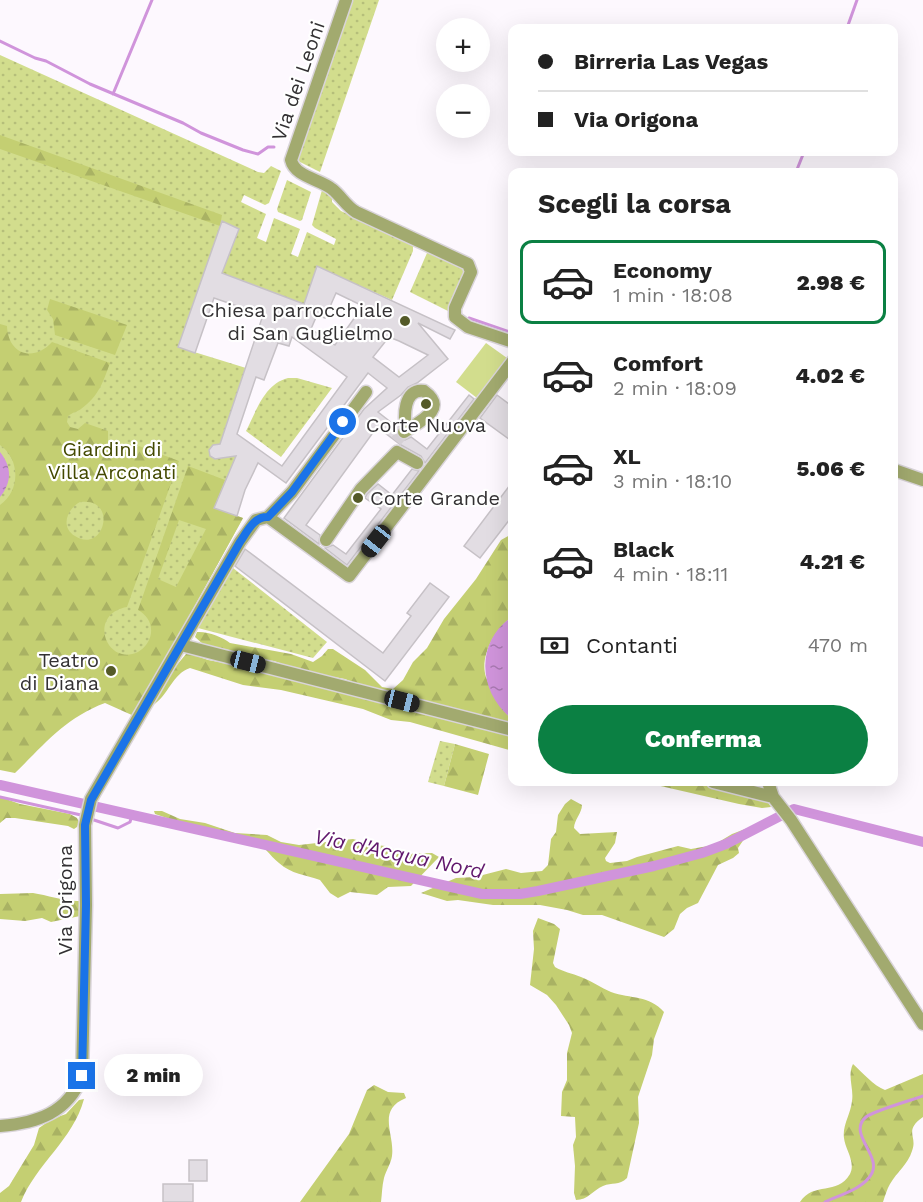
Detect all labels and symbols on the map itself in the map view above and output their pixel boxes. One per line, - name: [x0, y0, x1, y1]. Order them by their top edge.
- street label: Via dei Leoni: [266, 18, 330, 144]
- place label: Chiesa parrocchiale di San Guglielmo: [201, 298, 393, 345]
- marker: Chiesa parrocchiale di San Guglielmo: [398, 314, 412, 328]
- marker: Corte Nuova: [419, 397, 433, 411]
- route start: [329, 408, 356, 435]
- place label: Corte Nuova: [366, 413, 486, 437]
- park label: Giardini di Villa Arconati: [48, 437, 176, 484]
- place label: Corte Grande: [370, 486, 500, 510]
- marker: Corte Grande: [351, 491, 365, 505]
- car: [358, 521, 394, 561]
- place label: Teatro di Diana: [20, 648, 99, 695]
- car: [228, 649, 268, 675]
- marker: Teatro di Diana: [104, 664, 118, 678]
- car: [382, 688, 422, 714]
- water label: Via d'Acqua Nord: [312, 823, 487, 884]
- street label: Via Origona: [53, 845, 77, 955]
- callout: 2 min: [103, 1055, 202, 1097]
- route end: [68, 1062, 95, 1089]

